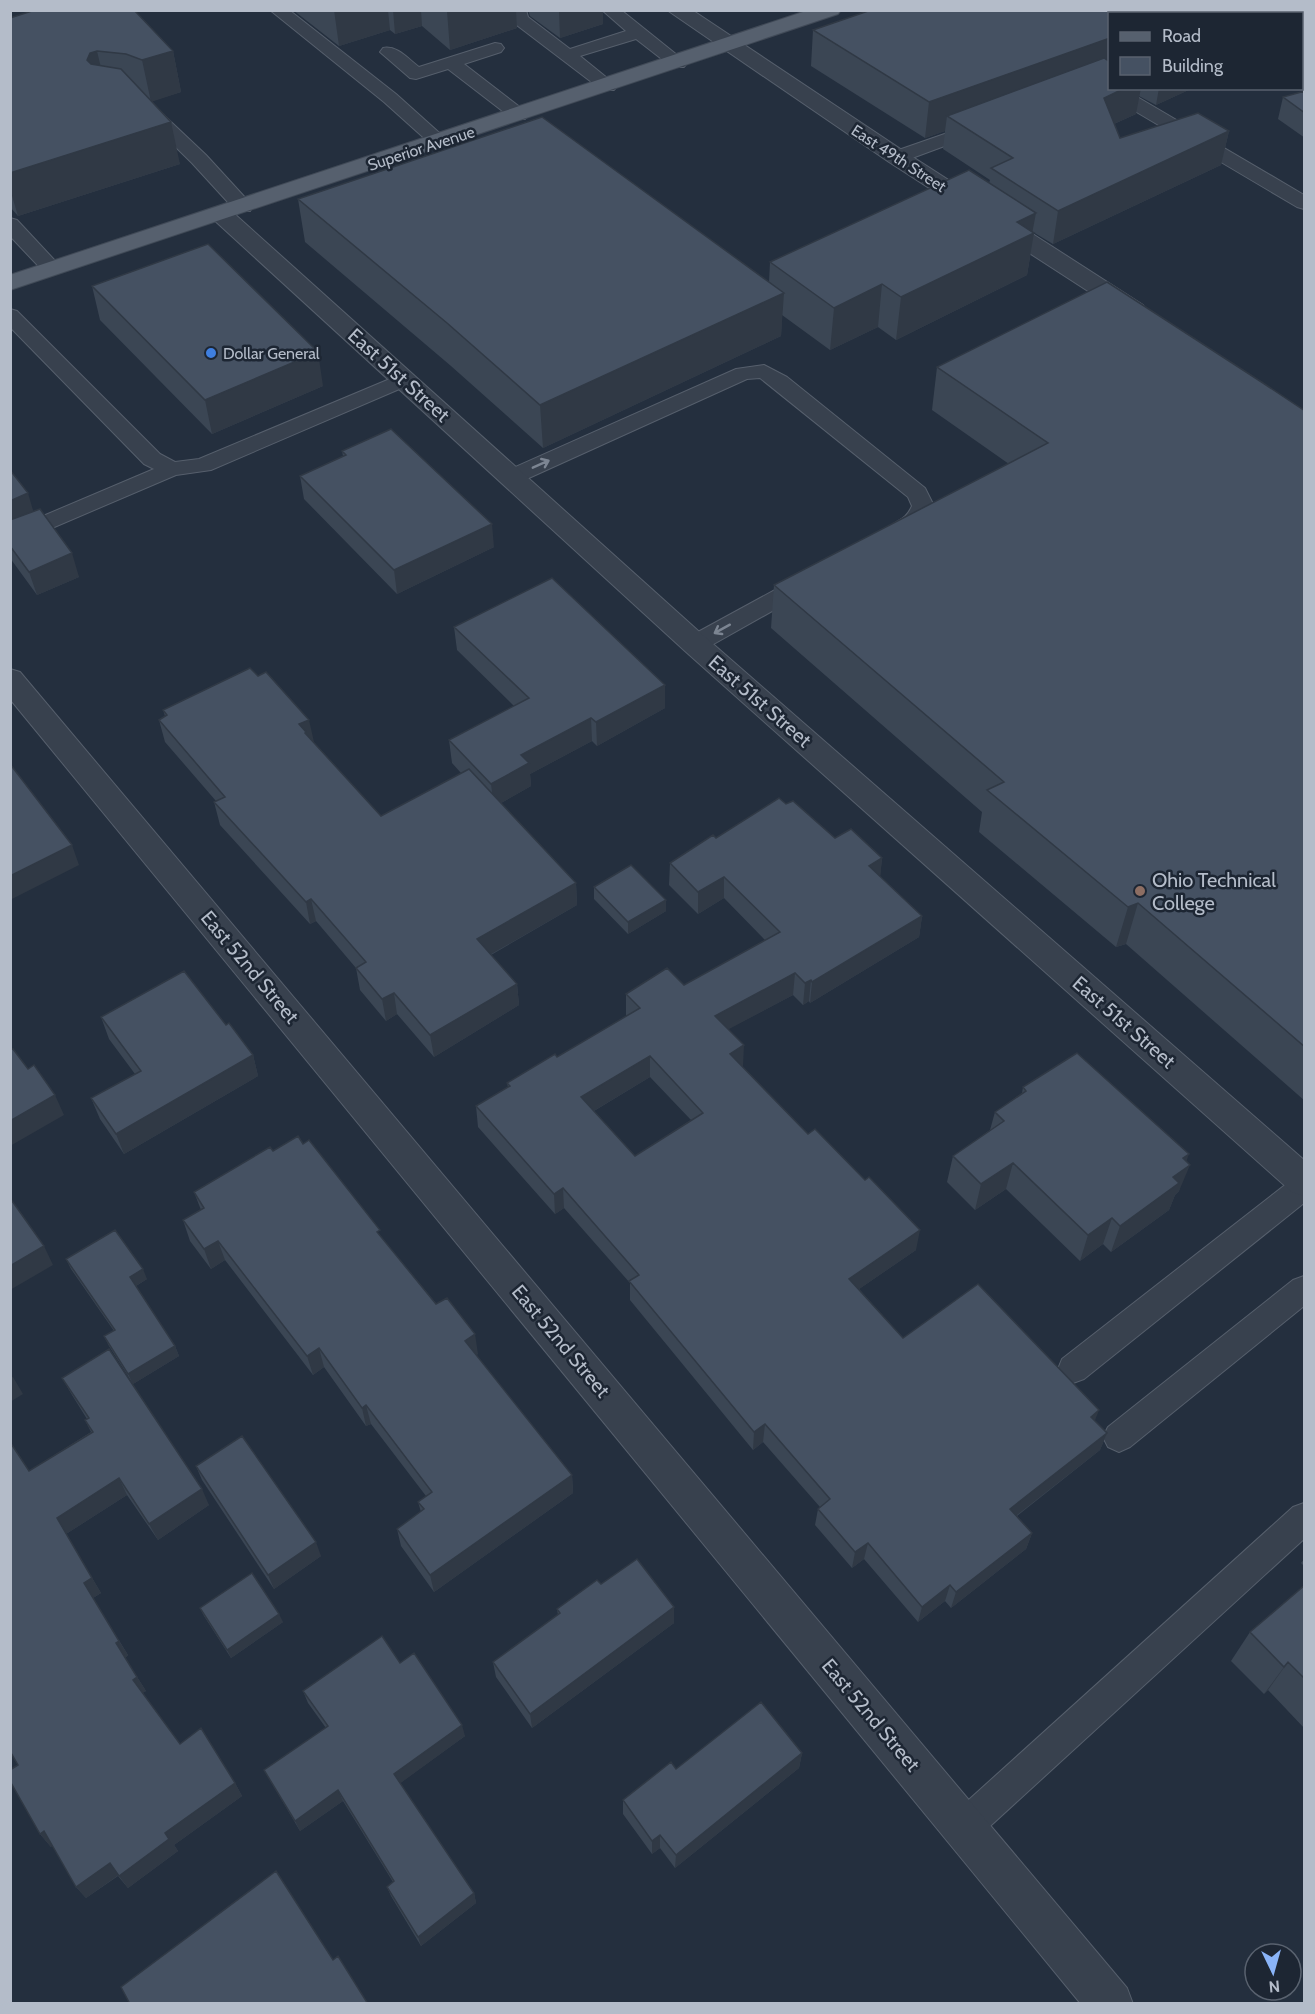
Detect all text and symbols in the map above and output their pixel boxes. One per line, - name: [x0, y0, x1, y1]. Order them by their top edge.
- legend: [1108, 12, 1303, 90]
- text: Road: [1162, 25, 1201, 47]
- text: Building: [1162, 55, 1224, 77]
- street label: East 49th Street: [848, 121, 950, 196]
- street label: Superior Avenue: [365, 122, 477, 175]
- street label: East 51st Street: [343, 323, 455, 427]
- place label: Dollar General: [223, 344, 320, 363]
- marker: Dollar General: [204, 346, 218, 360]
- one-way arrow: [531, 458, 549, 470]
- one-way arrow: [713, 624, 731, 635]
- street label: East 51st Street: [704, 650, 817, 752]
- place label: Ohio Technical College: [1152, 868, 1276, 915]
- marker: Ohio Technical College: [1133, 884, 1147, 898]
- street label: East 52nd Street: [196, 906, 304, 1028]
- street label: East 51st Street: [1068, 971, 1181, 1073]
- street label: East 52nd Street: [507, 1280, 615, 1402]
- street label: East 52nd Street: [817, 1654, 925, 1776]
- north arrow: [1243, 1942, 1303, 2002]
- text: N: [1268, 1976, 1281, 1996]

